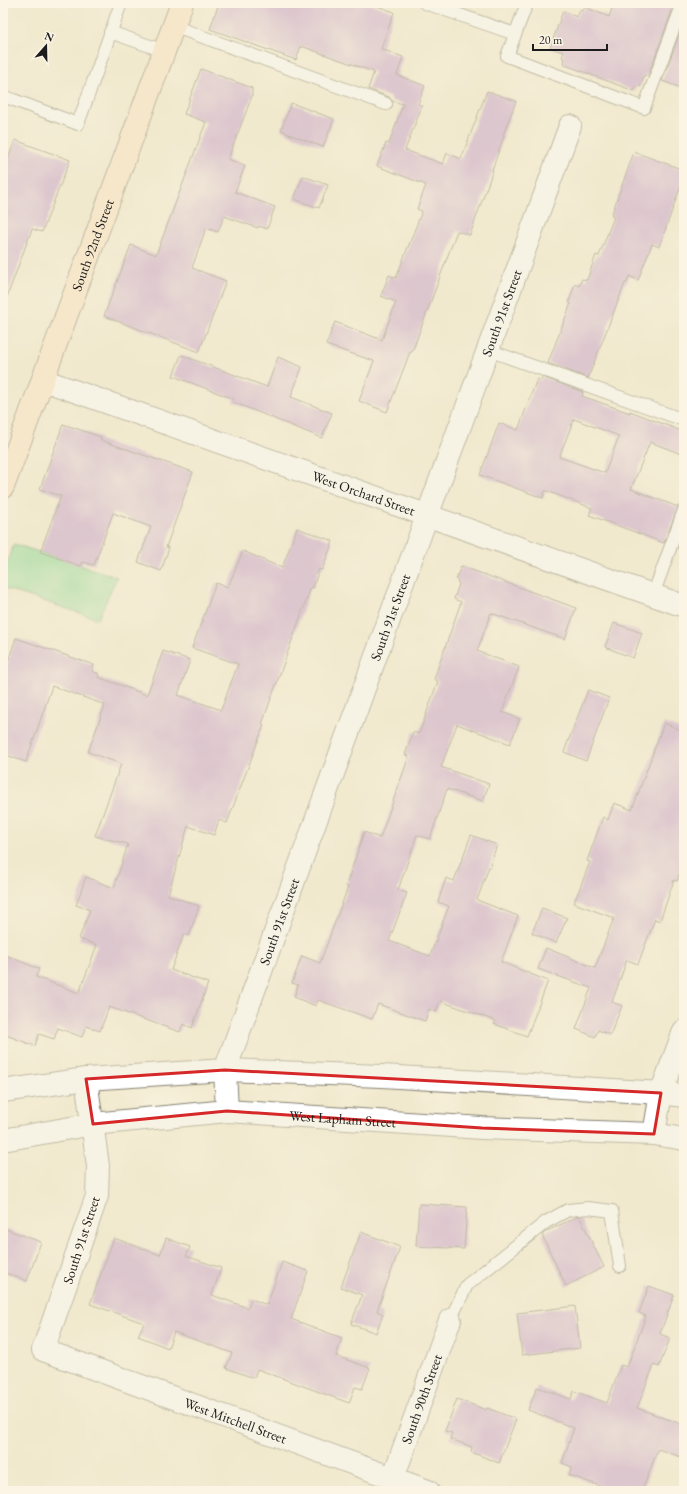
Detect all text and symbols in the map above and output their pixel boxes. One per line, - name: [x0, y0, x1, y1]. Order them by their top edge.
- north arrow: [26, 26, 66, 66]
- scale bar: [533, 26, 607, 52]
- text: N: [43, 29, 56, 45]
- text: 20 m: [539, 32, 563, 48]
- street label: South 92nd Street: [67, 196, 118, 294]
- street label: South 91st Street: [477, 266, 526, 359]
- street label: West Orchard Street: [310, 467, 418, 520]
- street label: South 91st Street: [366, 571, 414, 663]
- street label: South 91st Street: [255, 875, 303, 968]
- street label: West Lapham Street: [289, 1106, 397, 1131]
- street label: South 91st Street: [58, 1193, 104, 1286]
- street label: South 90th Street: [397, 1351, 446, 1446]
- street label: West Mitchell Street: [182, 1393, 290, 1448]

